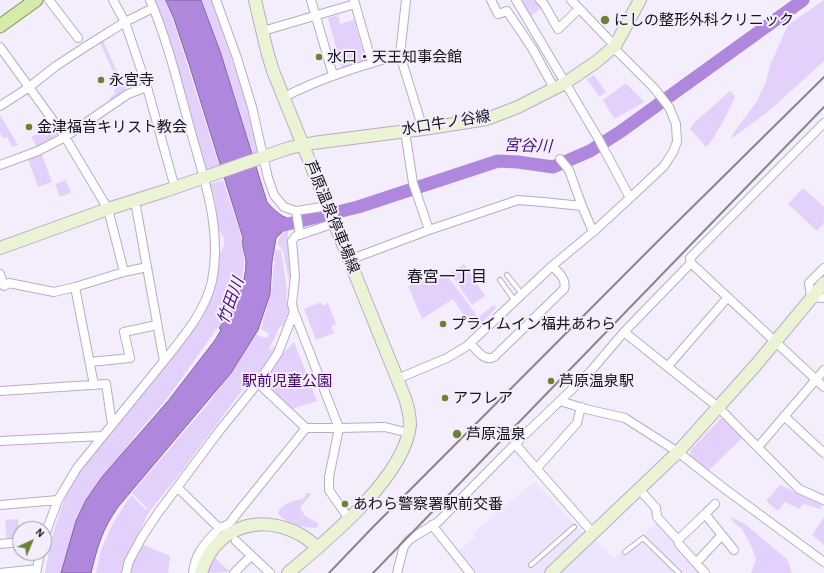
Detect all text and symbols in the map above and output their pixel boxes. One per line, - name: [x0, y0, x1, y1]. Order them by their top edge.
- place label: にしの整形外科クリニック: [614, 11, 794, 29]
- marker: にしの整形外科クリニック: [599, 14, 611, 26]
- place label: 水口・天王知事会館: [327, 48, 462, 66]
- marker: 水口・天王知事会館: [314, 52, 324, 62]
- place label: 永宮寺: [109, 71, 154, 89]
- marker: 永宮寺: [96, 75, 106, 85]
- street label: 水口牛ノ谷線: [400, 107, 492, 139]
- place label: 金津福音キリスト教会: [37, 118, 187, 136]
- marker: 金津福音キリスト教会: [24, 122, 34, 132]
- water label: 宮谷川: [504, 136, 552, 156]
- street label: 芦原温泉停車場線: [301, 158, 363, 276]
- district label: 春宮一丁目: [407, 267, 487, 287]
- water label: 竹田川: [214, 275, 248, 327]
- place label: プライムイン福井あわら: [451, 315, 616, 333]
- marker: プライムイン福井あわら: [438, 319, 448, 329]
- park label: 駅前児童公園: [242, 372, 332, 390]
- place label: 芦原温泉駅: [559, 372, 634, 390]
- marker: 芦原温泉駅: [546, 376, 556, 386]
- place label: アフレア: [453, 389, 513, 407]
- marker: アフレア: [440, 393, 450, 403]
- place label: 芦原温泉: [466, 425, 526, 443]
- marker: 芦原温泉: [451, 428, 463, 440]
- place label: あわら警察署駅前交番: [353, 495, 503, 513]
- marker: あわら警察署駅前交番: [340, 499, 350, 509]
- north arrow: [12, 521, 52, 561]
- text: N: [33, 526, 47, 539]

